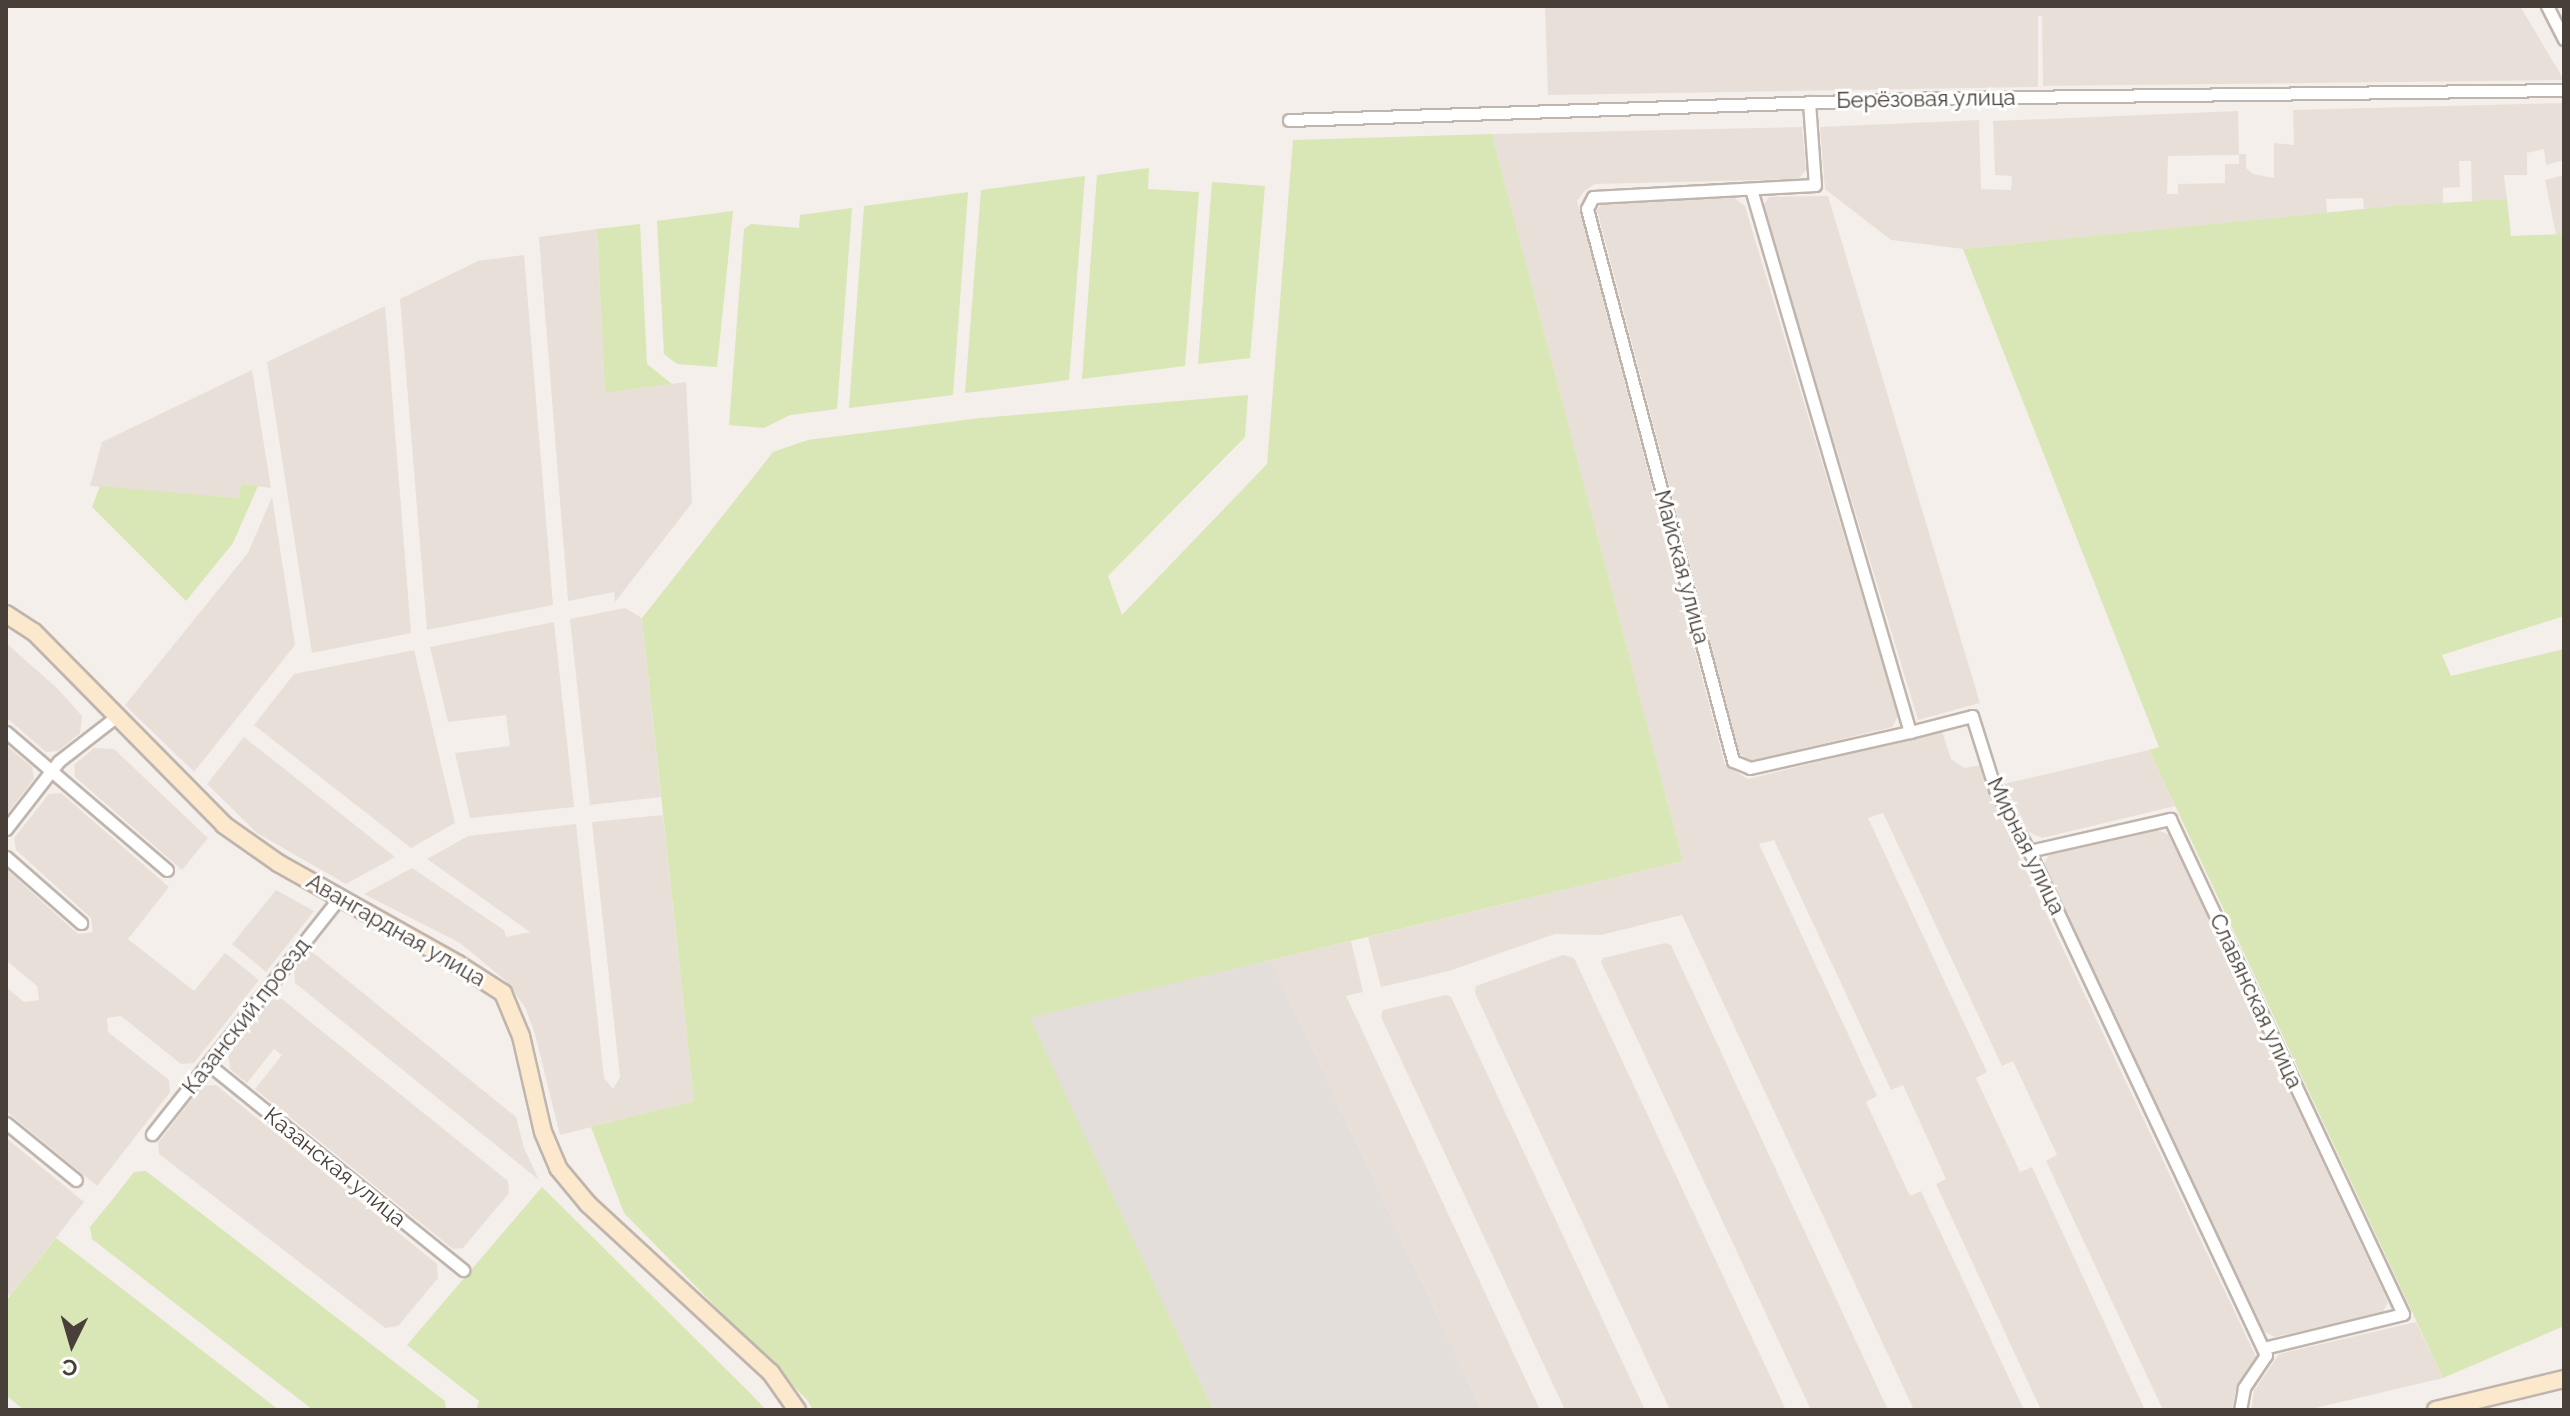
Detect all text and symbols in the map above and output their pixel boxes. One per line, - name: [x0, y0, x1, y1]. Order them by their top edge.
- street label: Берёзовая улица: [1836, 84, 2016, 114]
- street label: Майская улица: [1649, 487, 1715, 647]
- street label: Мирная улица: [1981, 773, 2071, 919]
- street label: Авангардная улица: [302, 868, 490, 992]
- street label: Славянская улица: [2204, 909, 2308, 1093]
- street label: Казанский проезд: [177, 933, 315, 1099]
- street label: Казанская улица: [258, 1101, 412, 1233]
- north arrow: [32, 1304, 112, 1384]
- text: С: [61, 1354, 79, 1382]

